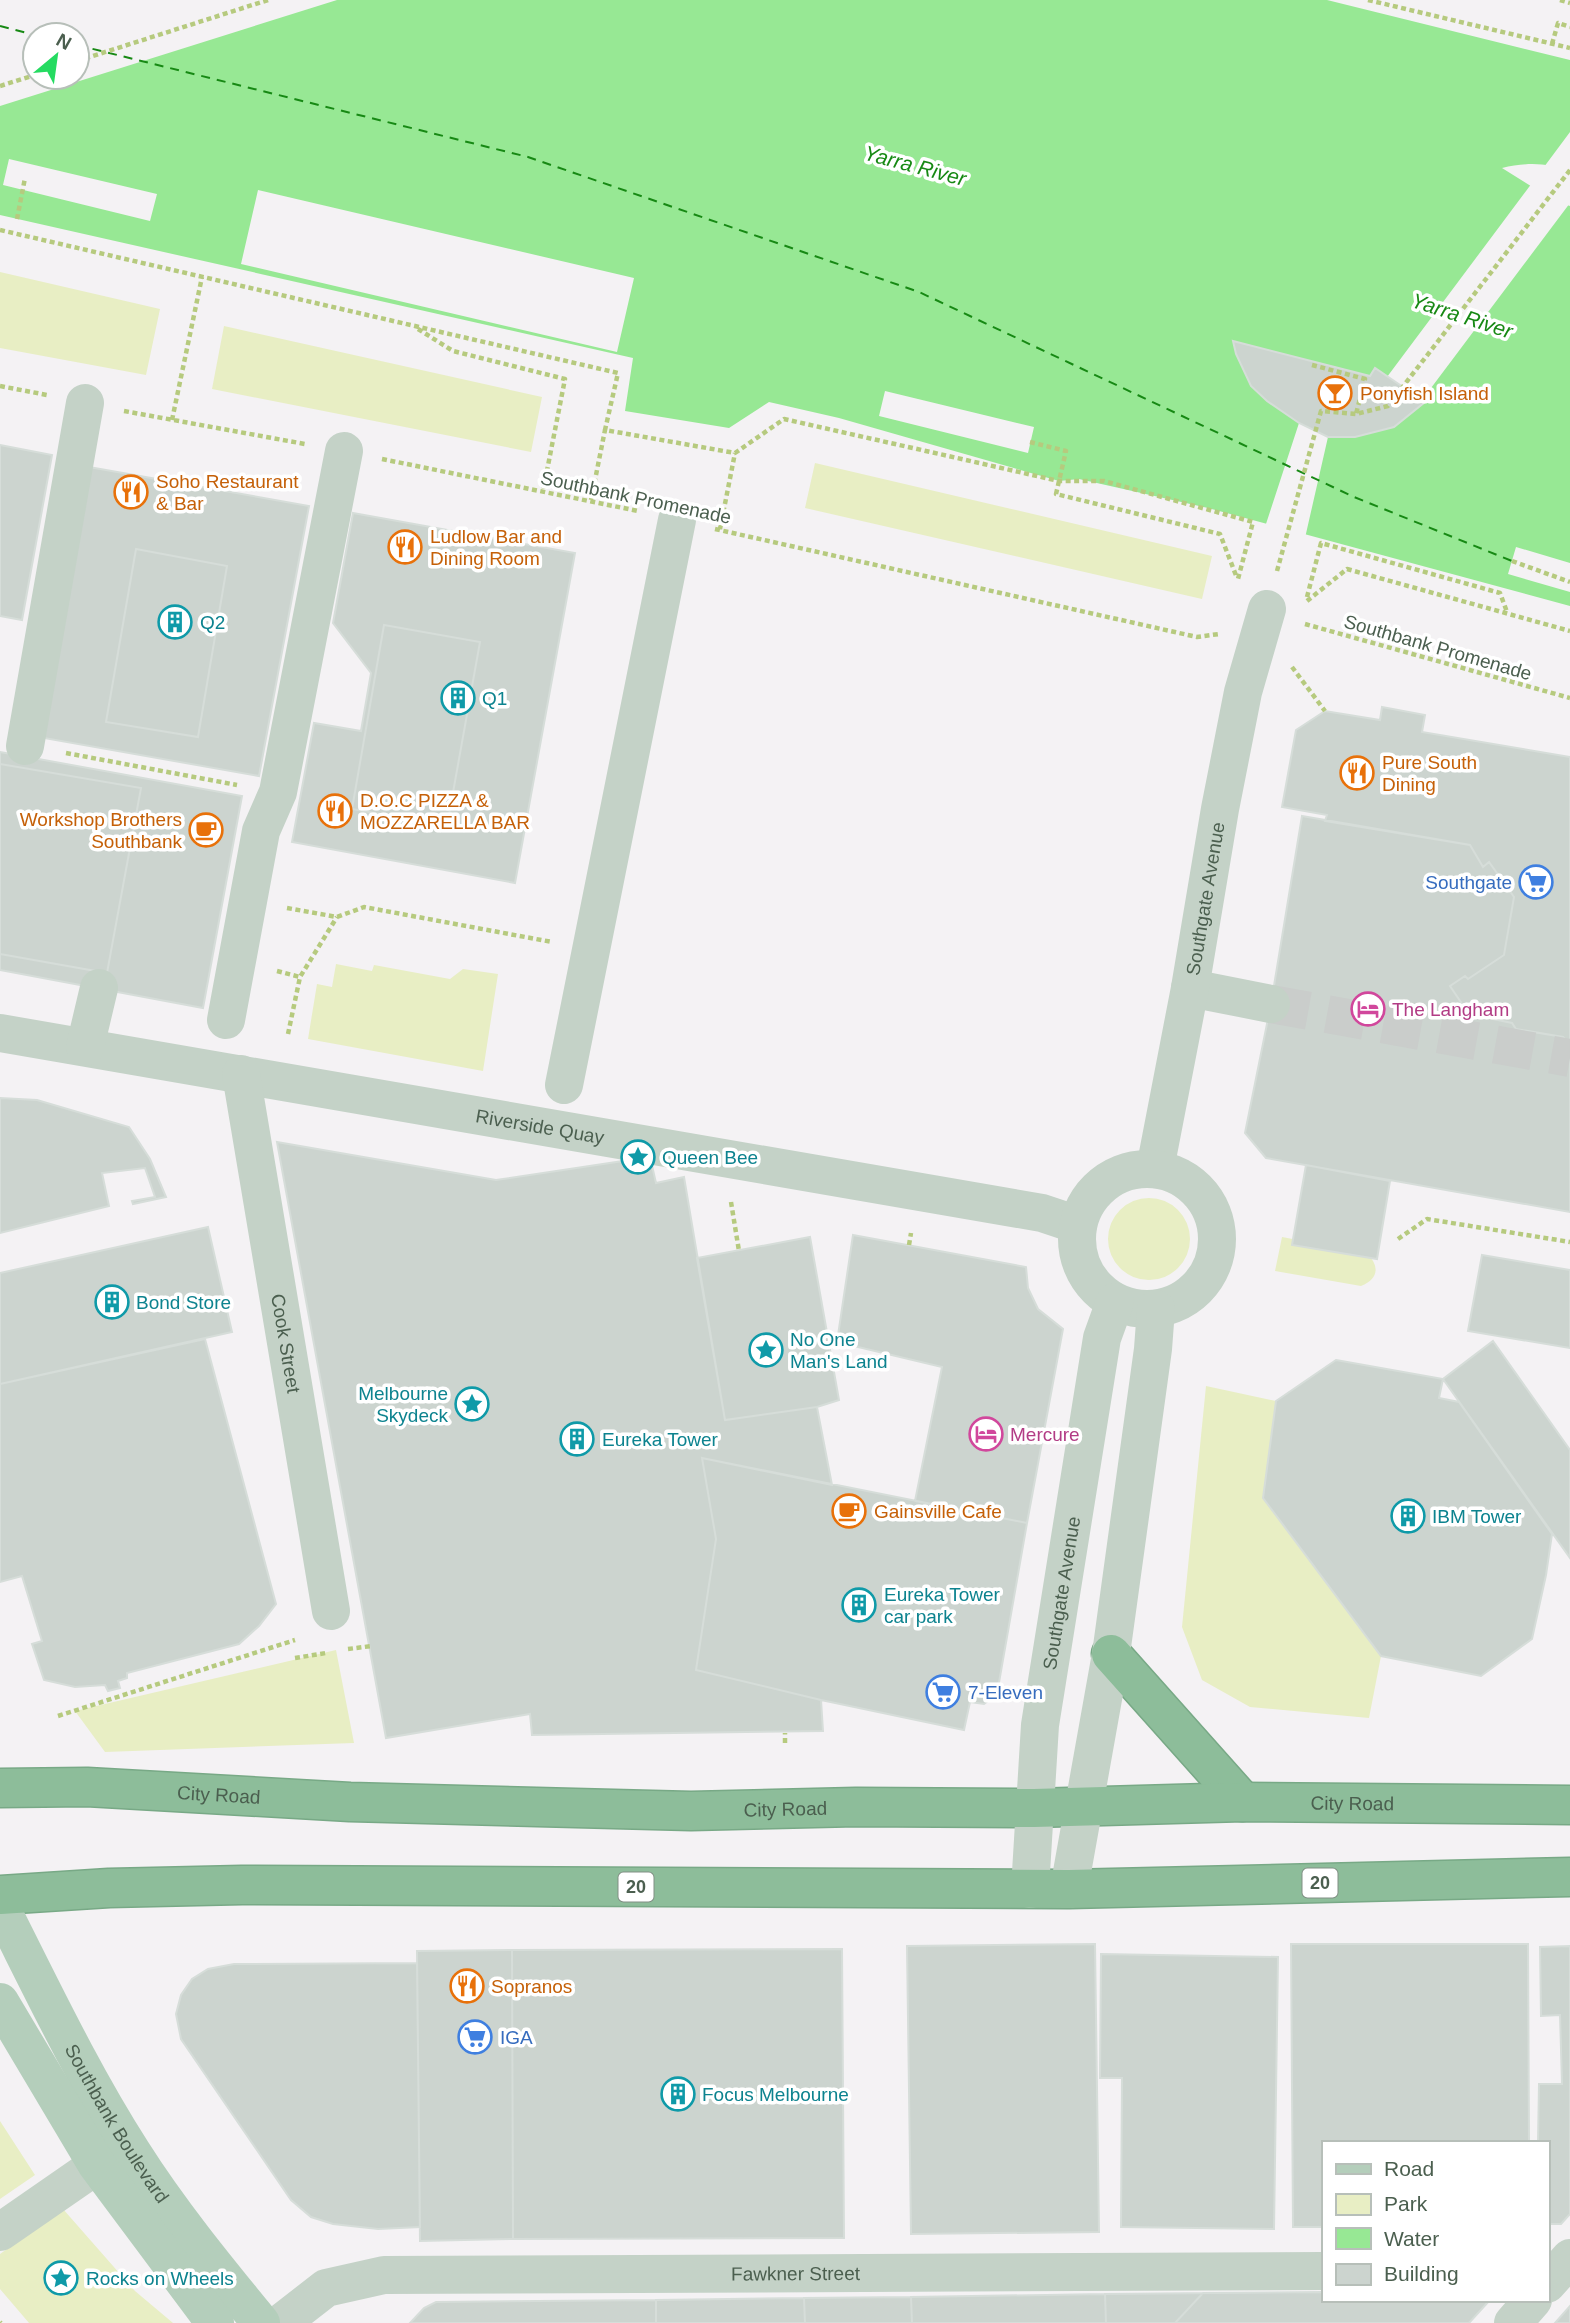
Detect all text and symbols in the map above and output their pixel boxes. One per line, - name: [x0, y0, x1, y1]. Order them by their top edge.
- north arrow: [21, 21, 91, 91]
- text: N: [53, 29, 75, 54]
- water label: Yarra River: [862, 141, 970, 190]
- water label: Yarra River: [1409, 288, 1516, 343]
- bar icon: Ponyfish Island: [1316, 374, 1354, 412]
- place label: Ponyfish Island: [1360, 383, 1489, 404]
- street label: Southbank Promenade: [539, 467, 733, 528]
- place label: Soho Restaurant & Bar: [156, 471, 299, 514]
- restaurant icon: Soho Restaurant & Bar: [112, 473, 150, 511]
- place label: Ludlow Bar and Dining Room: [430, 526, 562, 569]
- restaurant icon: Ludlow Bar and Dining Room: [386, 528, 424, 566]
- building icon: Q2: [156, 603, 194, 641]
- street label: Southbank Promenade: [1342, 611, 1534, 684]
- place label: Q2: [200, 612, 225, 633]
- building icon: Q1: [439, 679, 477, 717]
- place label: Q1: [482, 688, 507, 709]
- place label: Pure South Dining: [1382, 752, 1477, 795]
- restaurant icon: Pure South Dining: [1338, 754, 1376, 792]
- place label: D.O.C PIZZA & MOZZARELLA BAR: [360, 790, 530, 833]
- restaurant icon: D.O.C PIZZA & MOZZARELLA BAR: [316, 792, 354, 830]
- place label: Workshop Brothers Southbank: [20, 809, 182, 852]
- cafe icon: Workshop Brothers Southbank: [187, 811, 225, 849]
- street label: Southgate Avenue: [1182, 820, 1229, 977]
- supermarket icon: Southgate: [1517, 863, 1555, 901]
- place label: Southgate: [1425, 872, 1512, 893]
- hotel icon: The Langham: [1349, 990, 1387, 1028]
- place label: The Langham: [1392, 999, 1509, 1020]
- street label: Riverside Quay: [474, 1105, 606, 1148]
- place icon: Queen Bee: [619, 1138, 657, 1176]
- place label: Queen Bee: [662, 1147, 758, 1168]
- building icon: Bond Store: [93, 1283, 131, 1321]
- place label: Bond Store: [136, 1292, 231, 1313]
- street label: Cook Street: [267, 1292, 304, 1395]
- place label: No One Man's Land: [790, 1329, 888, 1372]
- place icon: No One Man's Land: [747, 1331, 785, 1369]
- place label: Melbourne Skydeck: [358, 1383, 448, 1426]
- place icon: Melbourne Skydeck: [453, 1385, 491, 1423]
- hotel icon: Mercure: [967, 1415, 1005, 1453]
- building icon: Eureka Tower: [558, 1420, 596, 1458]
- place label: Mercure: [1010, 1424, 1080, 1445]
- place label: Eureka Tower: [602, 1429, 718, 1450]
- cafe icon: Gainsville Cafe: [830, 1492, 868, 1530]
- building icon: IBM Tower: [1389, 1497, 1427, 1535]
- place label: Gainsville Cafe: [874, 1501, 1002, 1522]
- place label: IBM Tower: [1432, 1506, 1522, 1527]
- street label: Southgate Avenue: [1039, 1515, 1084, 1671]
- place label: Eureka Tower car park: [884, 1584, 1000, 1627]
- building icon: Eureka Tower car park: [840, 1586, 878, 1624]
- supermarket icon: 7-Eleven: [924, 1673, 962, 1711]
- place label: 7-Eleven: [968, 1682, 1043, 1703]
- street label: City Road: [176, 1782, 261, 1808]
- street label: City Road: [1310, 1793, 1394, 1814]
- street label: City Road: [743, 1798, 827, 1821]
- road number: 20: [1302, 1868, 1338, 1898]
- road number: 20: [618, 1872, 654, 1901]
- restaurant icon: Sopranos: [448, 1967, 486, 2005]
- place label: Sopranos: [491, 1976, 572, 1997]
- supermarket icon: IGA: [456, 2018, 494, 2056]
- place label: IGA: [500, 2027, 533, 2048]
- street label: Southbank Boulevard: [61, 2041, 173, 2207]
- building icon: Focus Melbourne: [659, 2075, 697, 2113]
- place label: Focus Melbourne: [702, 2084, 849, 2105]
- legend: [1322, 2141, 1549, 2302]
- text: Road: [1384, 2157, 1434, 2180]
- text: Park: [1384, 2192, 1428, 2215]
- text: Water: [1384, 2227, 1439, 2250]
- place icon: Rocks on Wheels: [42, 2259, 80, 2297]
- text: Building: [1384, 2262, 1459, 2285]
- street label: Fawkner Street: [731, 2263, 861, 2285]
- place label: Rocks on Wheels: [86, 2268, 234, 2289]

